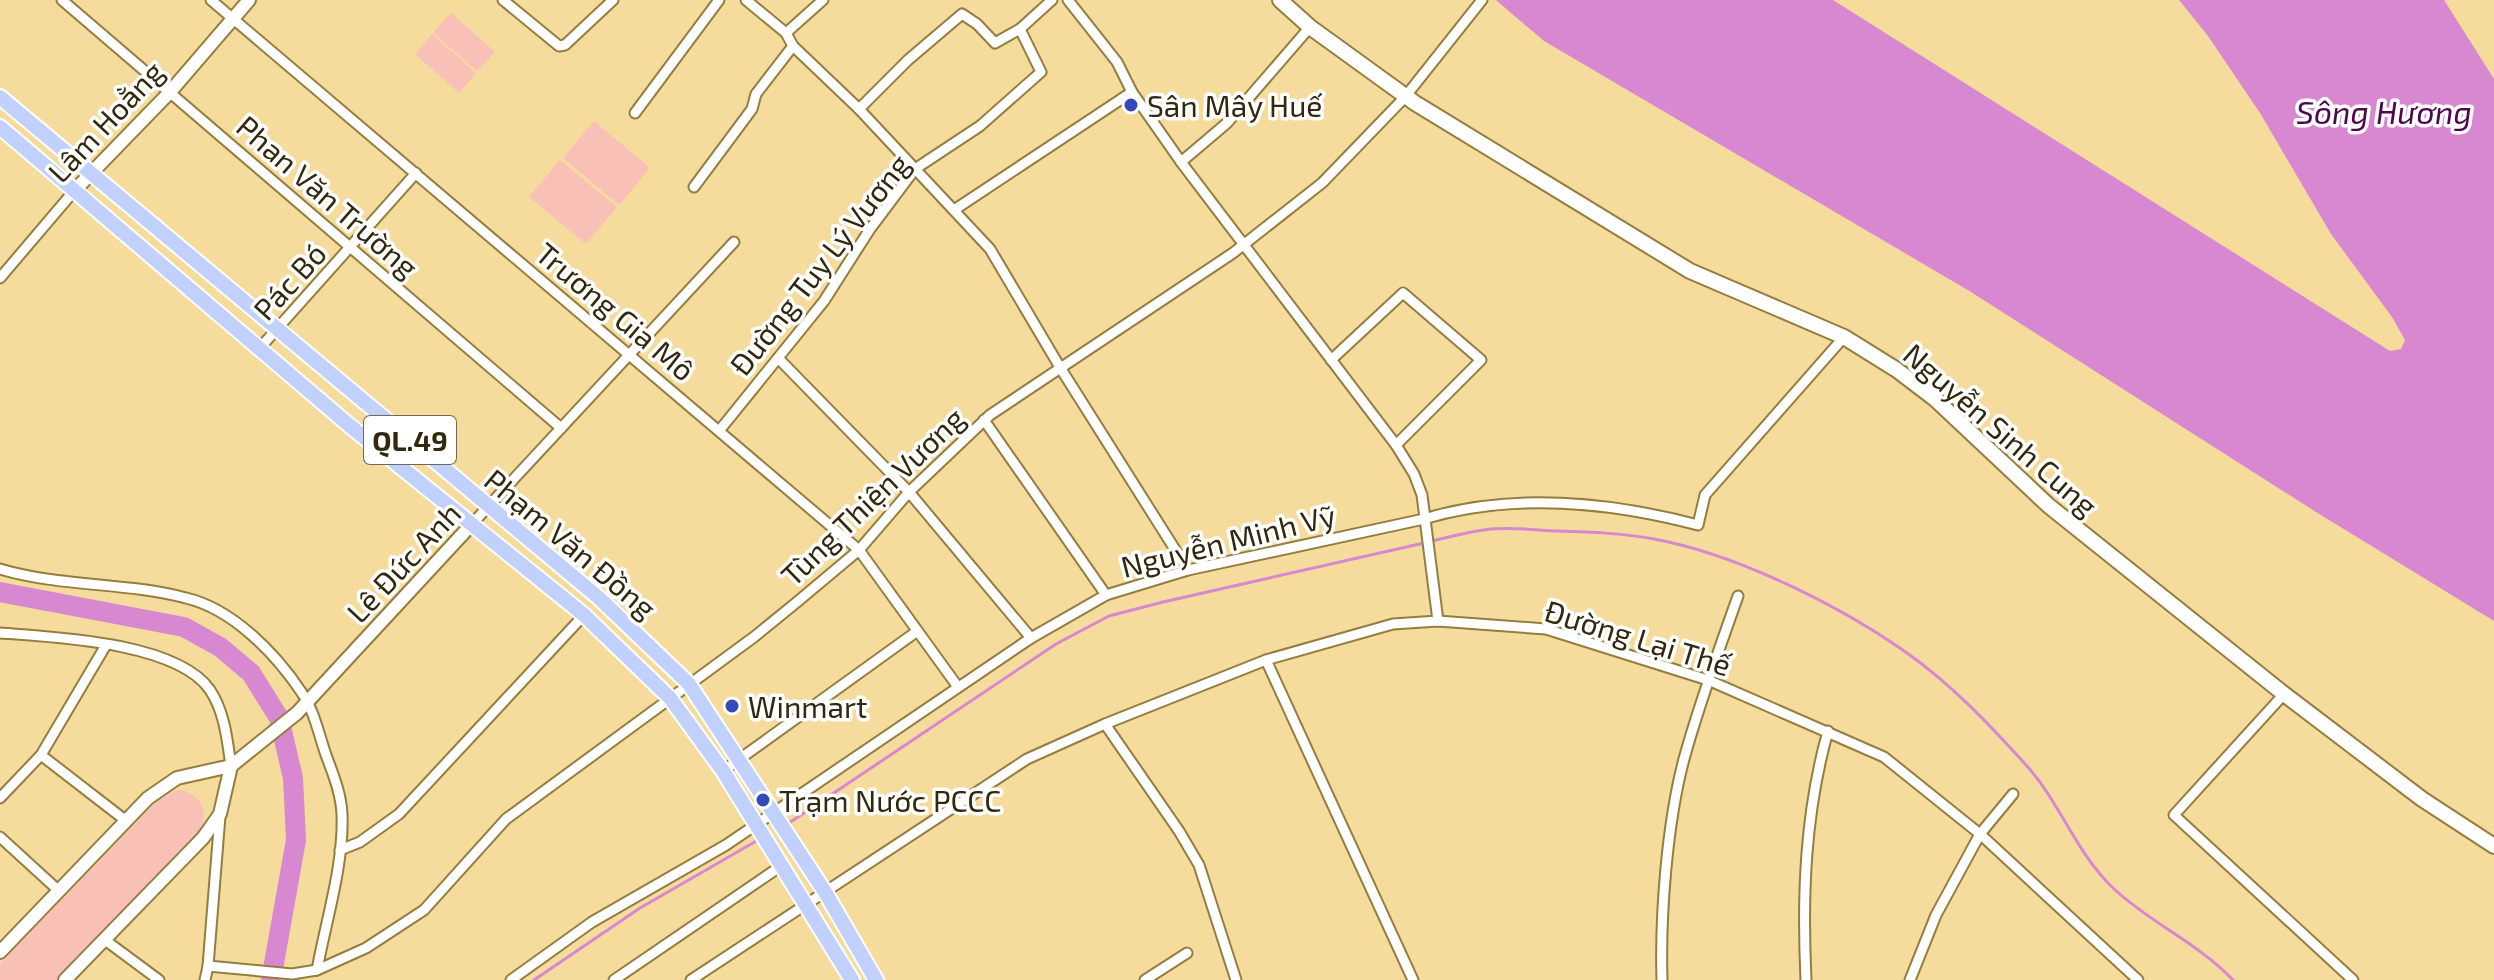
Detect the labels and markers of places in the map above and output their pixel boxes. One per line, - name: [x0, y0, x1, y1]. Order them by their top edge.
- place label: Sân Mây Huế: [1147, 87, 1323, 123]
- marker: Sân Mây Huế: [1122, 96, 1140, 114]
- place label: Winmart: [748, 688, 868, 724]
- marker: Winmart: [723, 697, 741, 715]
- place label: Trạm Nước PCCC: [779, 782, 1001, 818]
- marker: Trạm Nước PCCC: [754, 791, 772, 809]

